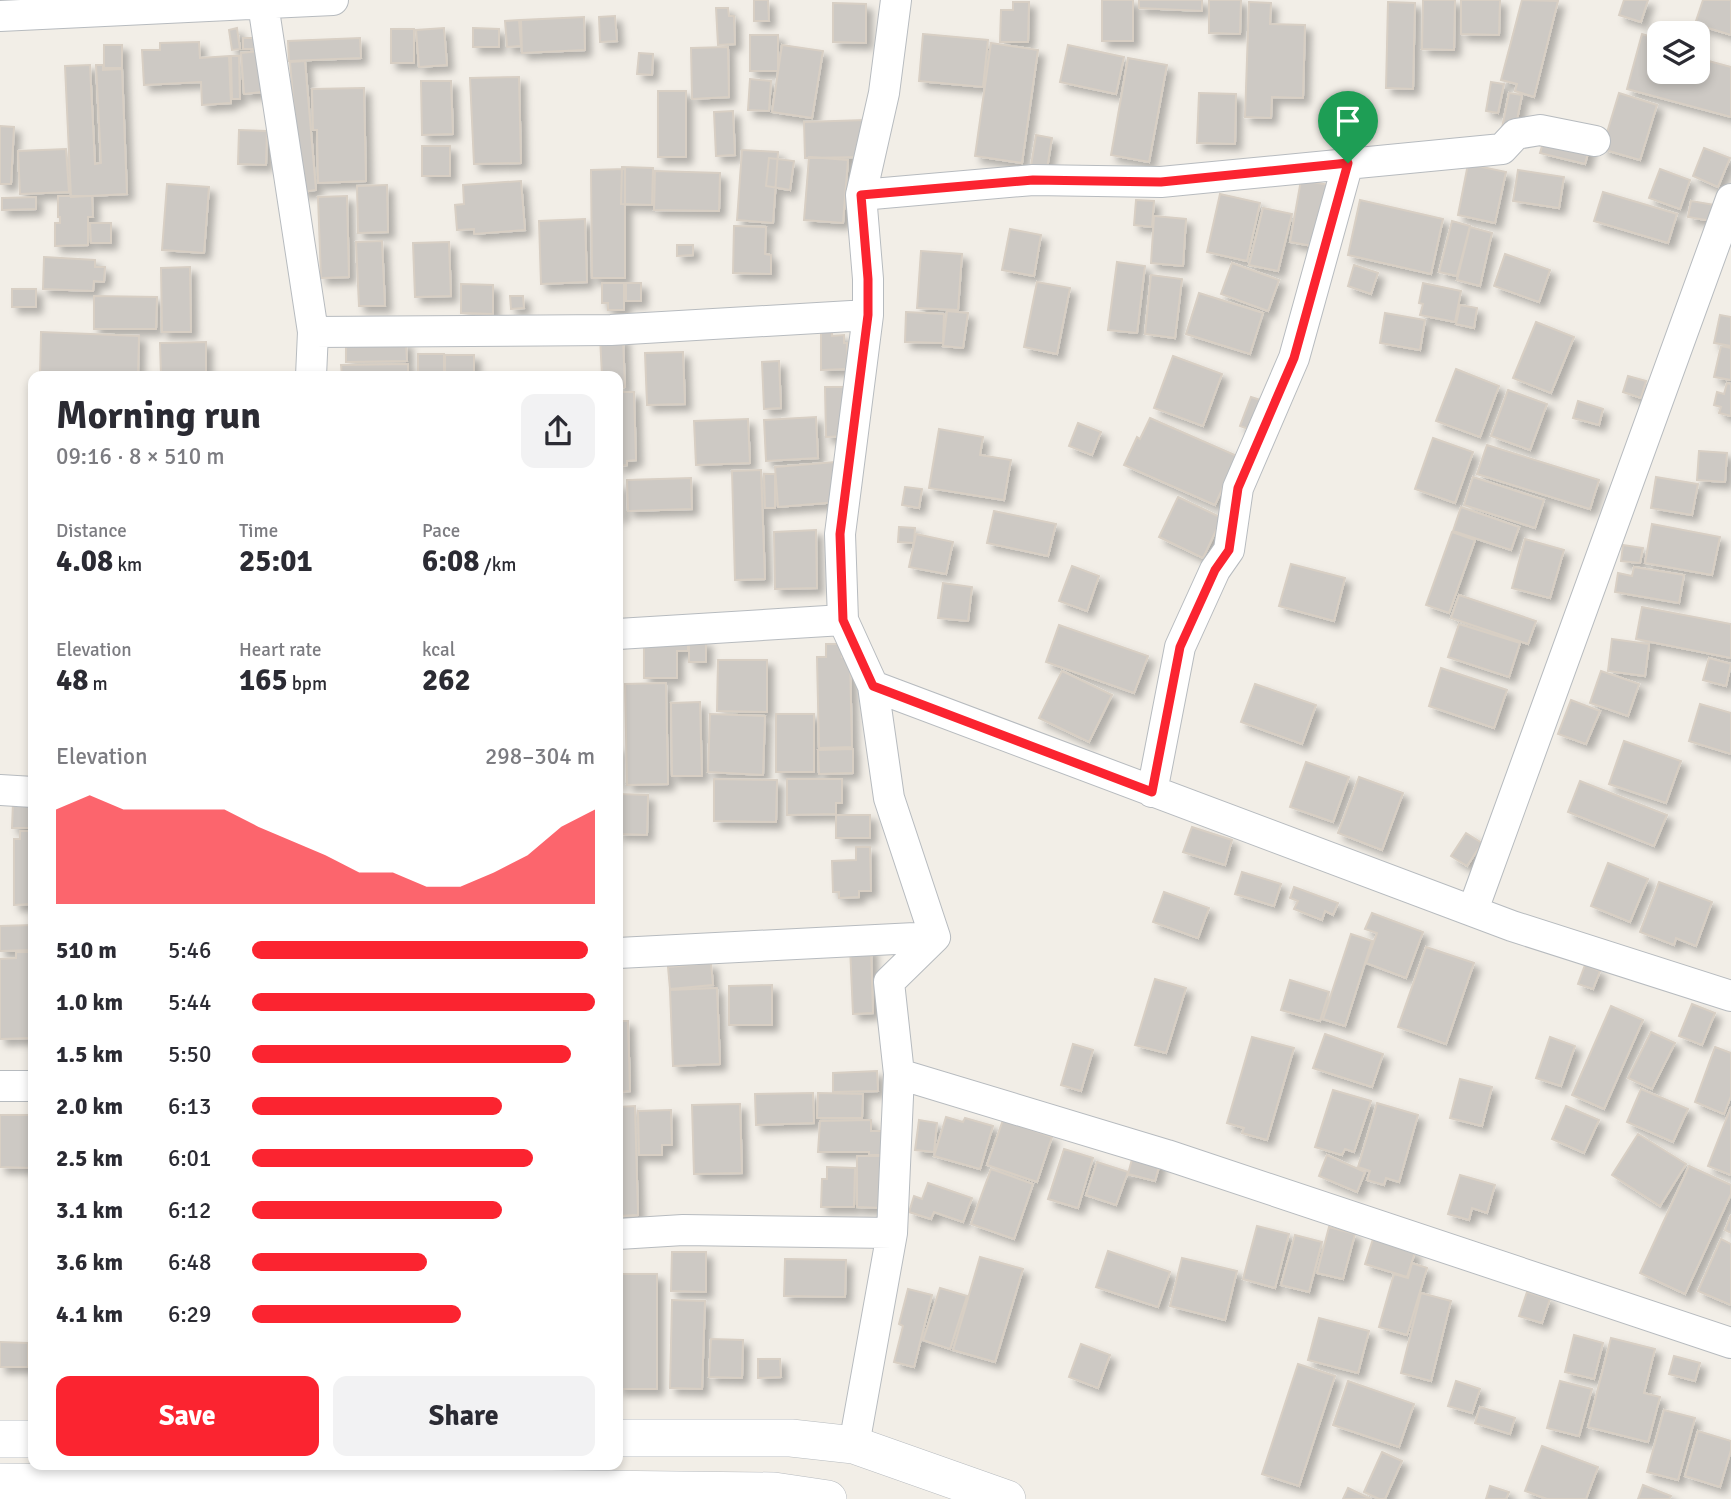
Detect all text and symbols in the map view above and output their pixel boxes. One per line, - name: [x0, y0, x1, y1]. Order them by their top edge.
- map controls: [1647, 21, 1710, 84]
- button: layers: [1647, 21, 1710, 84]
- pin: [1318, 91, 1378, 163]
- icon: arrive: [1329, 102, 1367, 140]
- text: Morning run: [56, 392, 261, 439]
- button: share: [521, 394, 595, 468]
- text: 09:16 · 8 × 510 m: [56, 442, 225, 471]
- text: Distance: [56, 519, 127, 543]
- text: Time: [239, 519, 278, 543]
- text: Pace: [422, 519, 460, 543]
- text: 4.08: [56, 543, 113, 580]
- text: 25:01: [239, 543, 313, 580]
- text: 6:08: [422, 543, 479, 580]
- text: km: [113, 553, 142, 577]
- text: /km: [479, 553, 516, 577]
- text: Elevation: [56, 638, 132, 662]
- text: Heart rate: [239, 638, 321, 662]
- text: kcal: [422, 638, 455, 662]
- text: 48: [56, 662, 88, 699]
- text: 165: [239, 662, 288, 699]
- text: 262: [422, 662, 471, 699]
- text: m: [88, 672, 108, 696]
- text: bpm: [288, 672, 327, 696]
- text: Elevation: [56, 742, 148, 771]
- text: 298–304 m: [485, 742, 595, 771]
- text: 510 m: [56, 936, 117, 965]
- text: 5:46: [168, 936, 211, 965]
- text: 1.0 km: [56, 988, 123, 1017]
- text: 5:44: [168, 988, 211, 1017]
- text: 1.5 km: [56, 1040, 123, 1069]
- text: 5:50: [168, 1040, 211, 1069]
- text: 2.0 km: [56, 1092, 123, 1121]
- text: 6:13: [168, 1092, 211, 1121]
- text: 2.5 km: [56, 1144, 123, 1173]
- text: 6:01: [168, 1144, 211, 1173]
- text: 3.1 km: [56, 1196, 123, 1225]
- text: 6:12: [168, 1196, 211, 1225]
- text: 3.6 km: [56, 1248, 123, 1277]
- text: 6:48: [168, 1248, 211, 1277]
- text: 4.1 km: [56, 1300, 123, 1329]
- text: 6:29: [168, 1300, 211, 1329]
- button: Save: [56, 1376, 319, 1456]
- button: Share: [333, 1376, 595, 1456]

